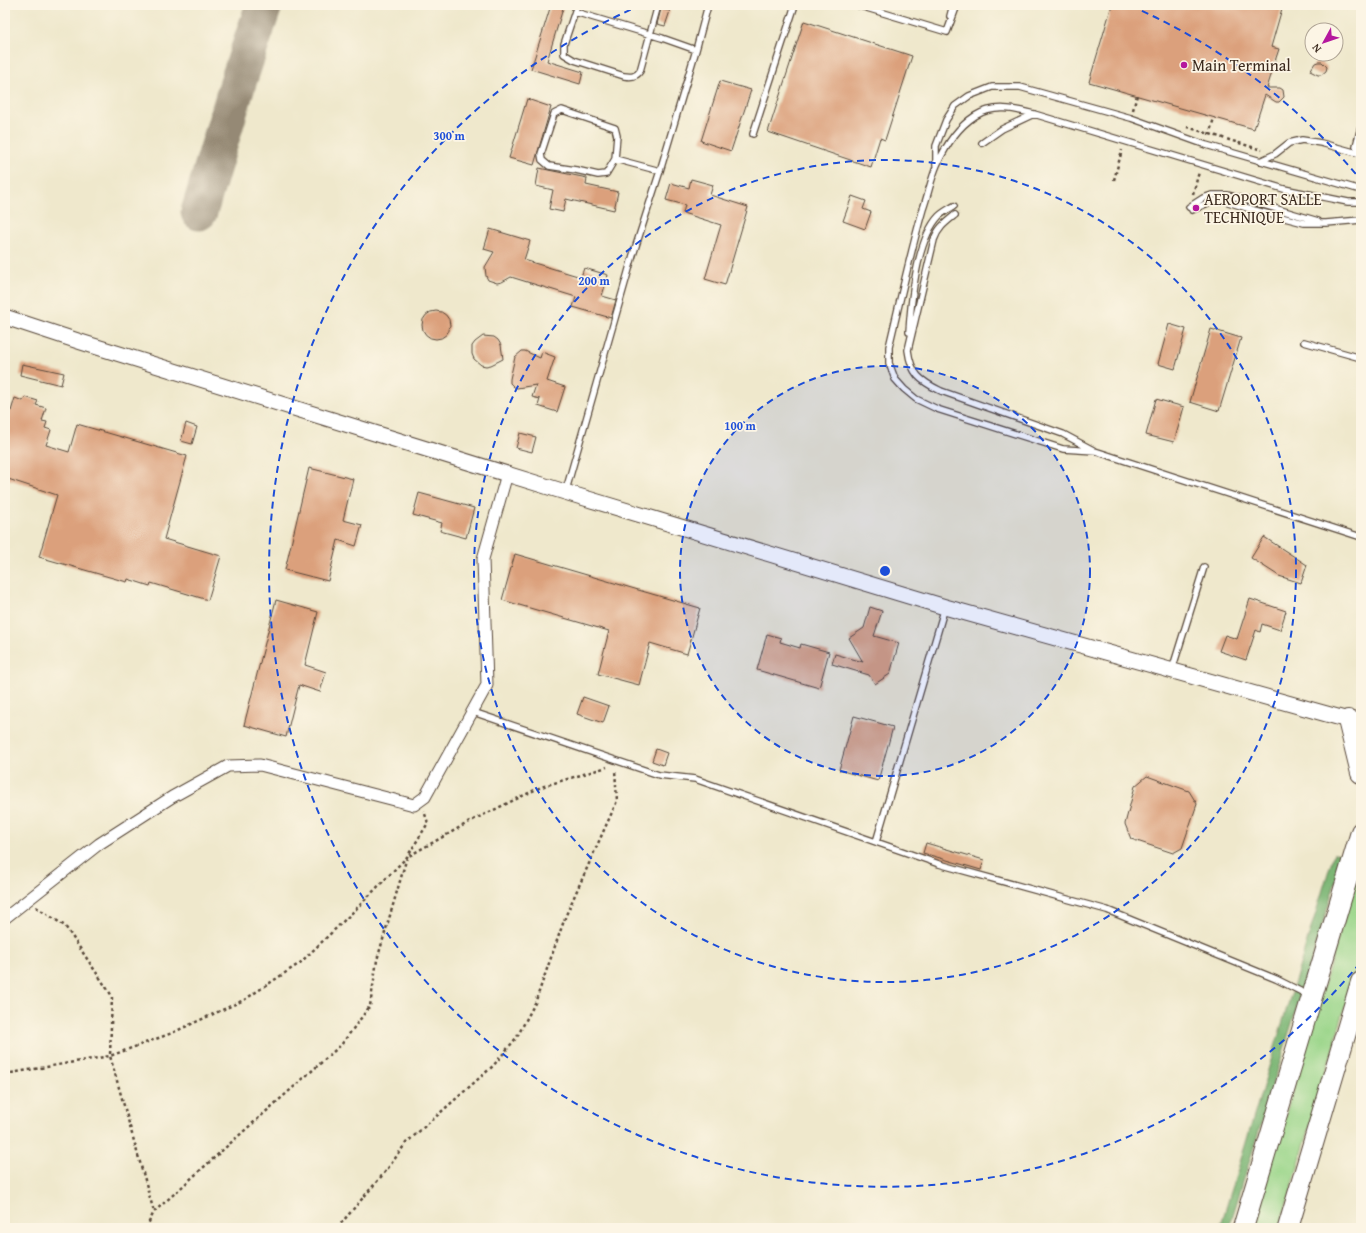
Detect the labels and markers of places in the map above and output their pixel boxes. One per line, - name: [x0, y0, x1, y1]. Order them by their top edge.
- place label: Main Terminal: [1192, 53, 1291, 77]
- marker: Main Terminal: [1179, 60, 1189, 70]
- place label: AEROPORT SALLE TECHNIQUE: [1204, 187, 1322, 229]
- marker: AEROPORT SALLE TECHNIQUE: [1191, 203, 1201, 213]
- centre of rings: [878, 564, 892, 578]

